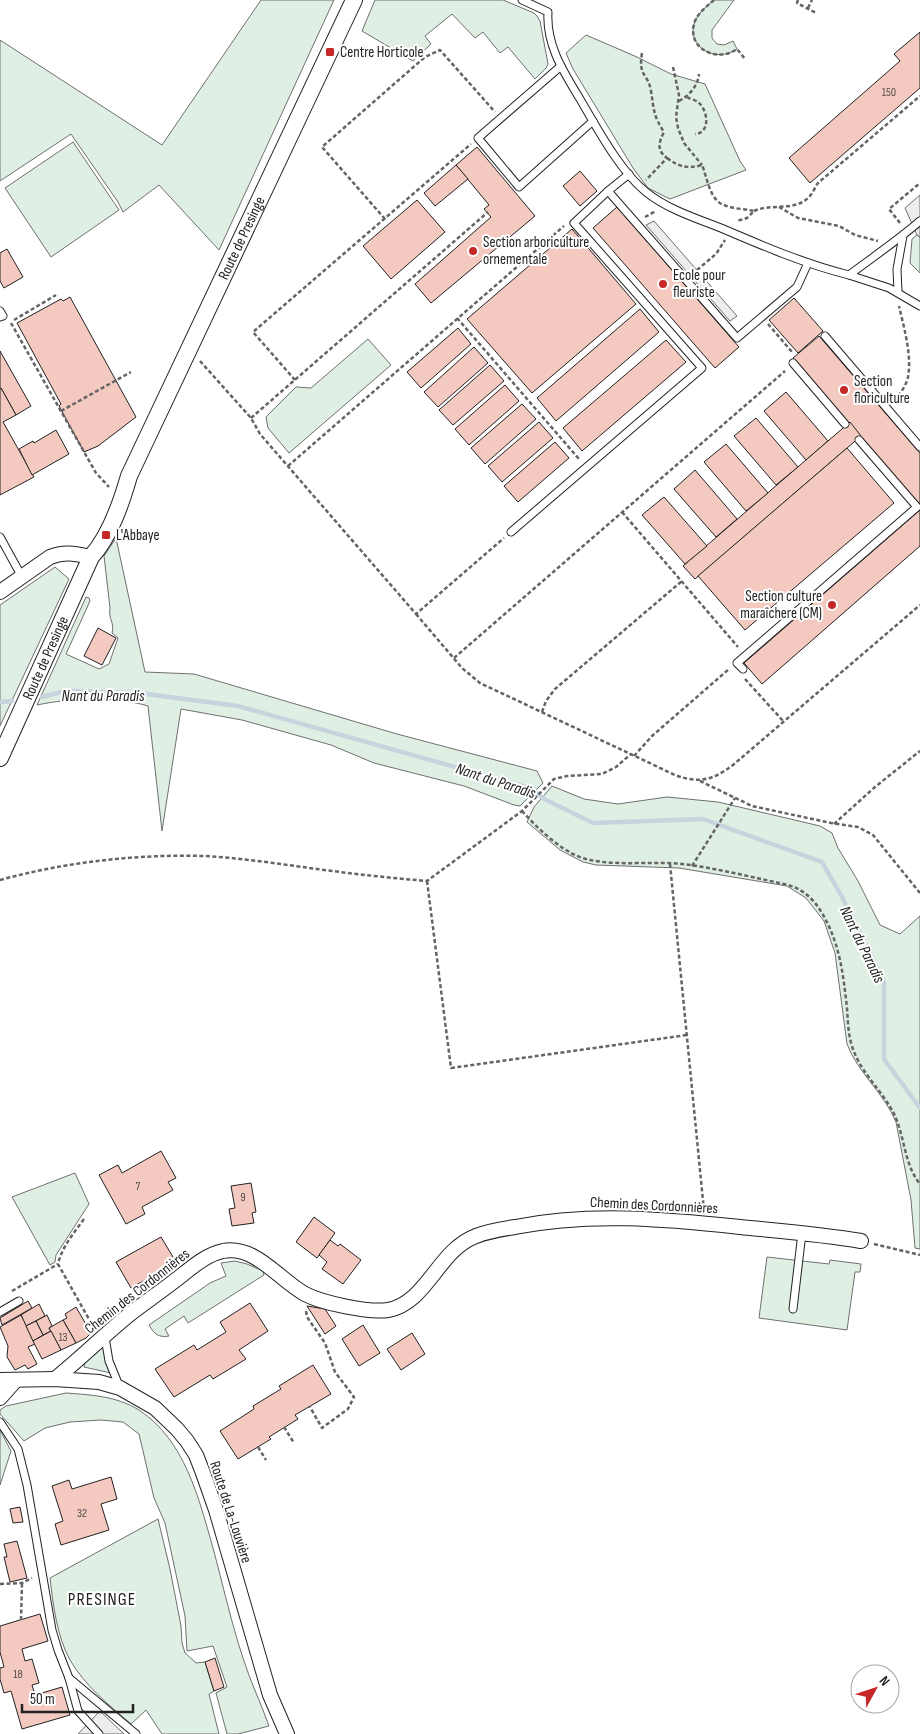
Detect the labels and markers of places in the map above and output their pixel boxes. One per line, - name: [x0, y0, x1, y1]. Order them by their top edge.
- place label: Centre Horticole: [340, 43, 423, 62]
- marker: Centre Horticole: [324, 46, 336, 58]
- place label: Section arboriculture ornementale: [483, 233, 589, 269]
- marker: Section arboriculture ornementale: [467, 245, 479, 257]
- place label: Ecole pour fleuriste: [673, 266, 726, 302]
- marker: Ecole pour fleuriste: [657, 278, 669, 290]
- place label: Section floriculture: [854, 372, 910, 408]
- marker: Section floriculture: [838, 384, 850, 396]
- place label: L'Abbaye: [116, 526, 159, 545]
- marker: L'Abbaye: [100, 529, 112, 541]
- place label: Section culture maraîchere (CM): [740, 587, 822, 623]
- marker: Section culture maraîchere (CM): [826, 599, 838, 611]

